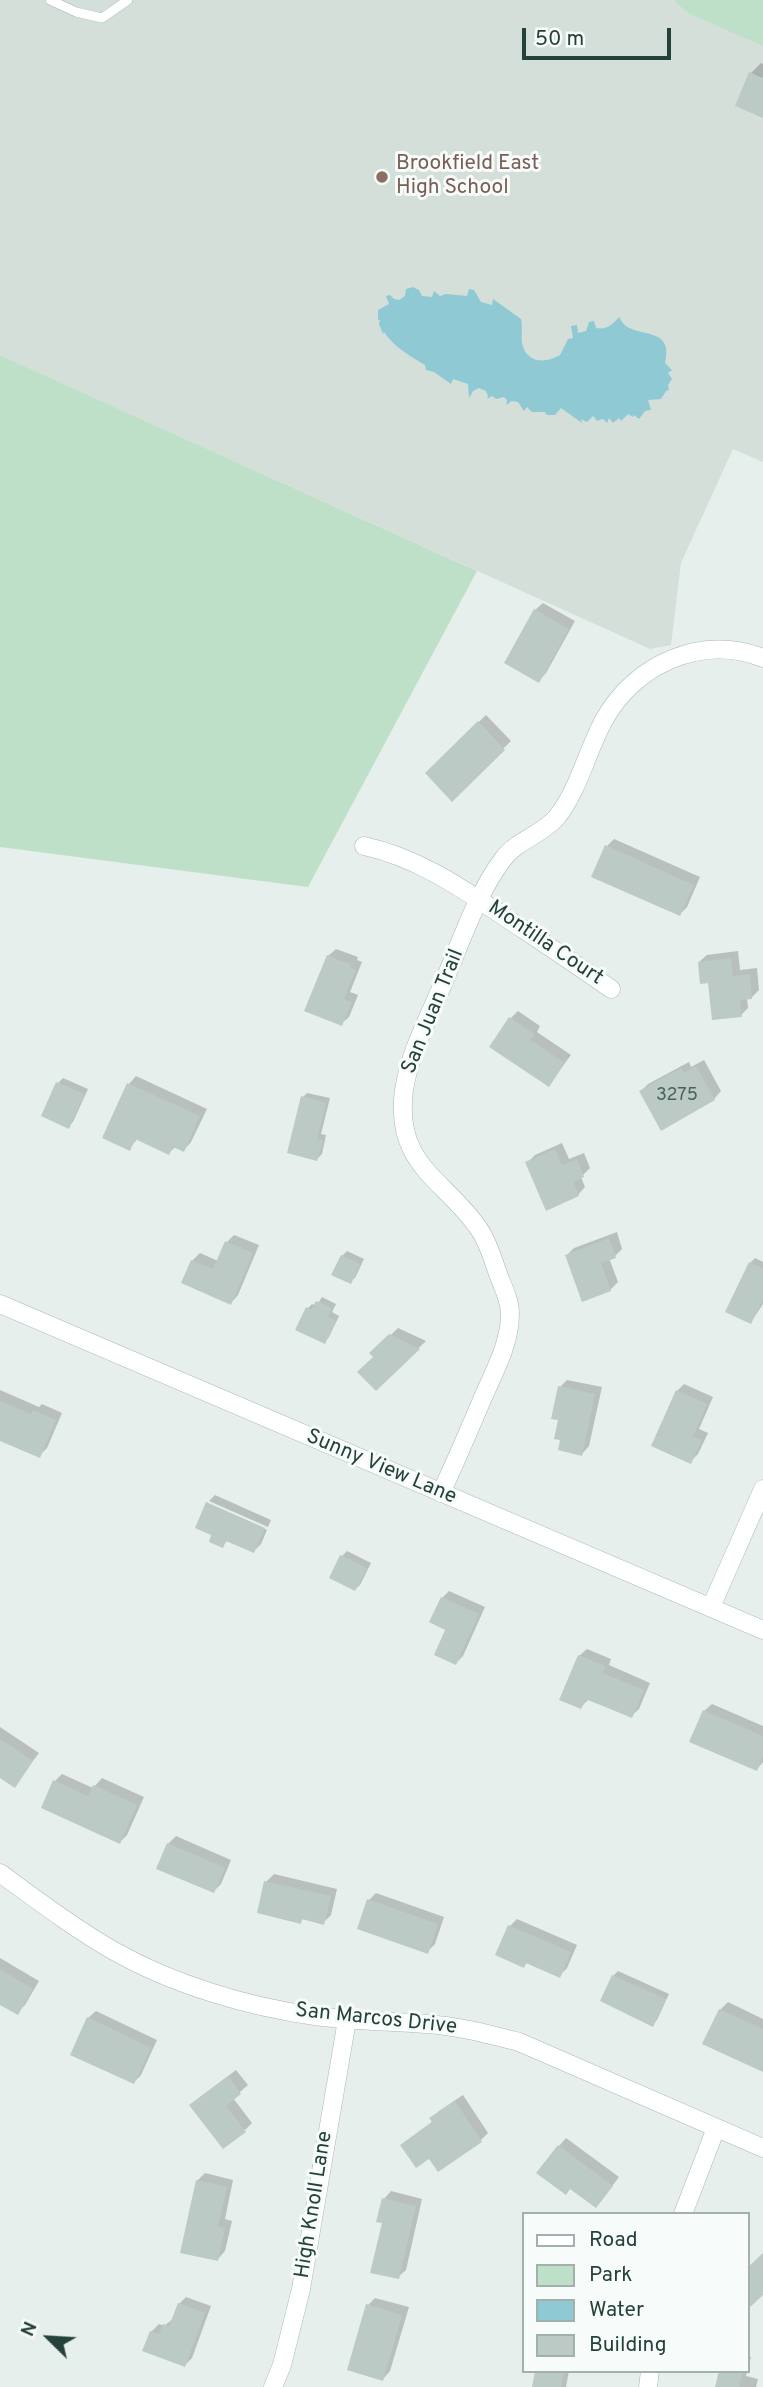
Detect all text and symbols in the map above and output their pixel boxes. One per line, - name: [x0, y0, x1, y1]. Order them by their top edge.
- scale bar: [525, 14, 674, 58]
- text: 50 m: [535, 26, 584, 53]
- place label: Brookfield East High School: [396, 152, 539, 202]
- marker: Brookfield East High School: [374, 169, 390, 185]
- street label: Montilla Court: [483, 896, 607, 992]
- street label: San Juan Trail: [398, 946, 470, 1078]
- house number: 3275: [656, 1085, 698, 1107]
- street label: Sunny View Lane: [302, 1425, 460, 1511]
- street label: San Marcos Drive: [294, 1999, 458, 2041]
- street label: High Knoll Lane: [291, 2130, 339, 2280]
- legend: [522, 2212, 749, 2373]
- text: Road: [589, 2227, 638, 2254]
- text: Park: [589, 2262, 632, 2289]
- text: Water: [589, 2297, 644, 2324]
- north arrow: [14, 2303, 84, 2373]
- text: N: [16, 2318, 44, 2341]
- text: Building: [589, 2332, 667, 2359]

